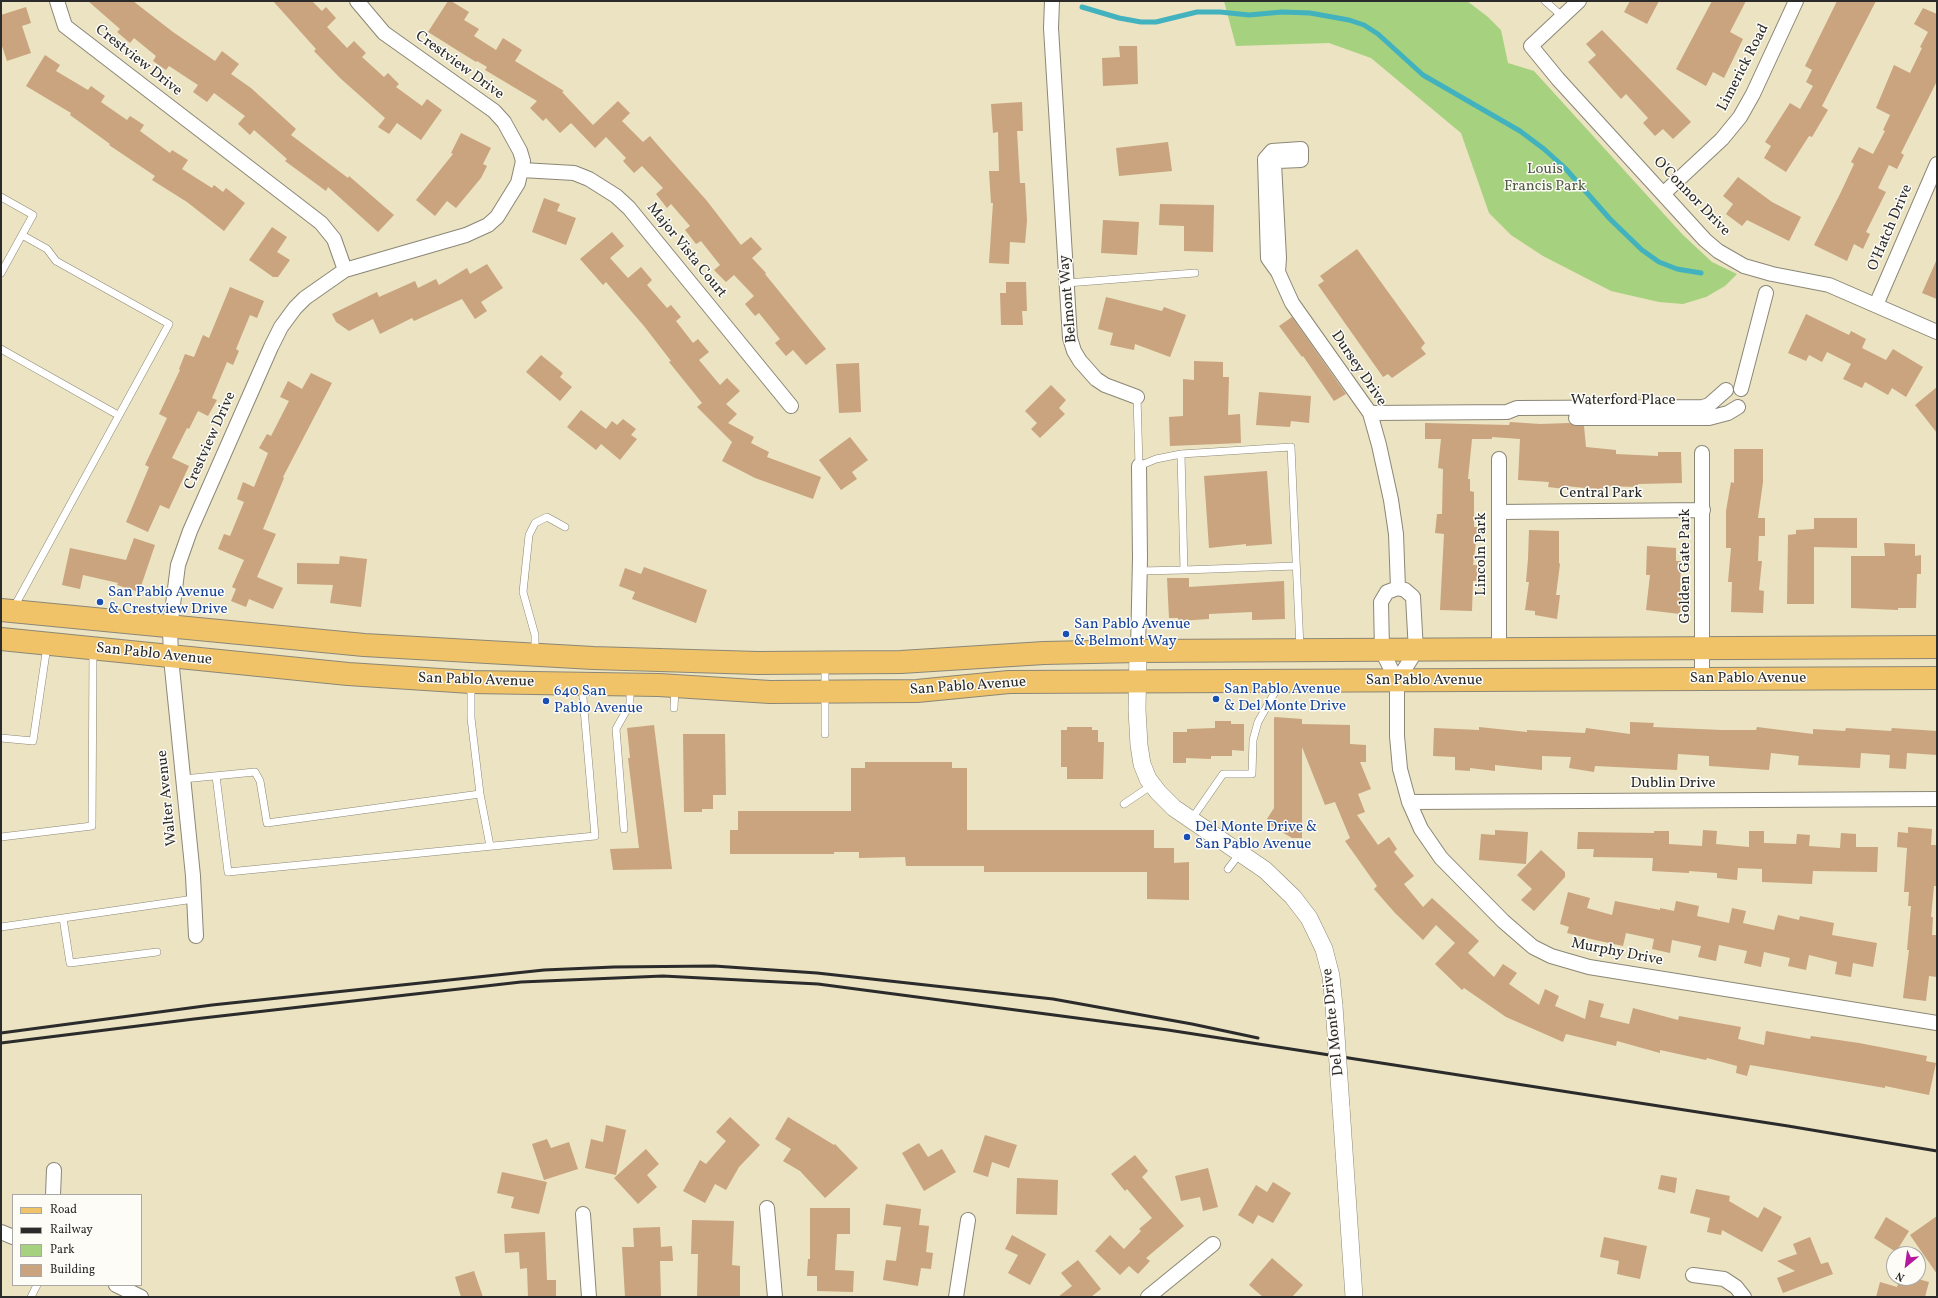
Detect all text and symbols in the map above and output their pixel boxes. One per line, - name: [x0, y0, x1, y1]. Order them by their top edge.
- street label: Crestview Drive: [91, 21, 185, 101]
- street label: Limerick Road: [1714, 21, 1774, 115]
- street label: Crestview Drive: [411, 28, 507, 104]
- street label: O'Connor Drive: [1649, 154, 1733, 240]
- park label: Louis Francis Park: [1504, 161, 1586, 196]
- street label: O'Hatch Drive: [1865, 182, 1917, 274]
- street label: Major Vista Court: [642, 200, 730, 302]
- street label: Belmont Way: [1056, 254, 1082, 344]
- street label: Dursey Drive: [1326, 328, 1390, 410]
- street label: Crestview Drive: [181, 389, 241, 493]
- street label: Waterford Place: [1570, 392, 1676, 410]
- street label: Central Park: [1559, 485, 1643, 503]
- street label: Golden Gate Park: [1677, 509, 1695, 623]
- street label: Lincoln Park: [1473, 512, 1491, 596]
- place label: San Pablo Avenue & Crestview Drive: [108, 584, 228, 619]
- marker: San Pablo Avenue & Crestview Drive: [95, 597, 105, 607]
- place label: San Pablo Avenue & Belmont Way: [1074, 616, 1190, 651]
- marker: San Pablo Avenue & Belmont Way: [1061, 629, 1071, 639]
- street label: San Pablo Avenue: [95, 640, 213, 670]
- street label: San Pablo Avenue: [417, 670, 535, 692]
- street label: San Pablo Avenue: [1690, 670, 1806, 688]
- street label: San Pablo Avenue: [1366, 672, 1482, 690]
- street label: San Pablo Avenue: [909, 674, 1027, 700]
- place label: San Pablo Avenue & Del Monte Drive: [1224, 681, 1346, 716]
- place label: 640 San Pablo Avenue: [554, 683, 643, 718]
- marker: San Pablo Avenue & Del Monte Drive: [1211, 694, 1221, 704]
- marker: 640 San Pablo Avenue: [541, 696, 551, 706]
- street label: Walter Avenue: [154, 749, 182, 847]
- street label: Dublin Drive: [1630, 775, 1716, 793]
- place label: Del Monte Drive & San Pablo Avenue: [1195, 819, 1317, 854]
- marker: Del Monte Drive & San Pablo Avenue: [1182, 832, 1192, 842]
- street label: Murphy Drive: [1570, 935, 1664, 971]
- street label: Del Monte Drive: [1319, 967, 1349, 1077]
- legend: [12, 1194, 142, 1286]
- text: Road: [50, 1202, 77, 1218]
- text: Railway: [50, 1222, 93, 1238]
- text: Park: [50, 1242, 75, 1258]
- north arrow: [1886, 1246, 1926, 1286]
- text: Building: [50, 1262, 95, 1278]
- text: N: [1893, 1268, 1908, 1285]

